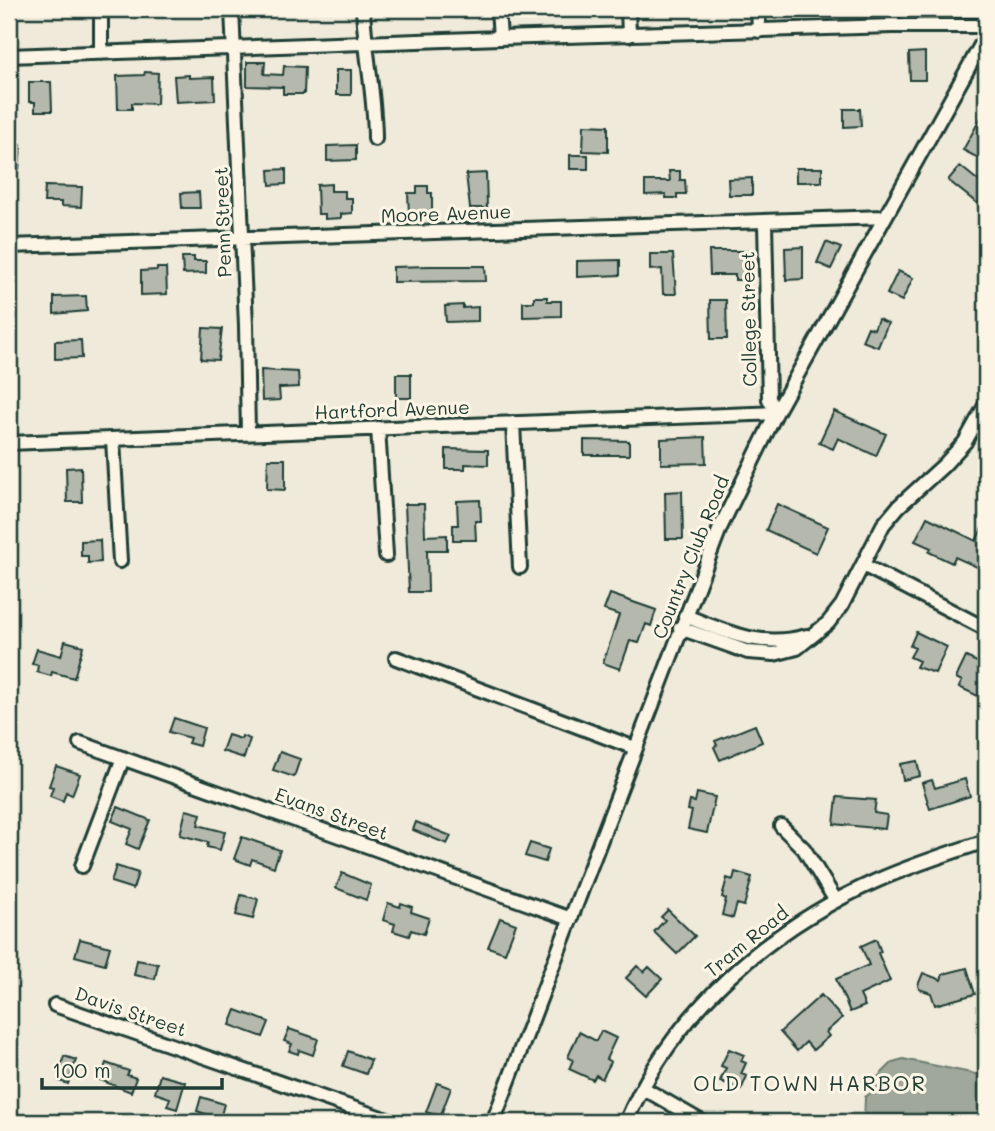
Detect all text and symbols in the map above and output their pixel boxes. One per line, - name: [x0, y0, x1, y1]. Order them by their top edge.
- street label: Penn Street: [208, 166, 236, 278]
- street label: Moore Avenue: [380, 198, 512, 228]
- street label: College Street: [734, 251, 762, 387]
- street label: Hartford Avenue: [314, 394, 470, 424]
- street label: Country Club Road: [646, 472, 734, 642]
- street label: Evans Street: [272, 781, 392, 845]
- street label: Tram Road: [699, 900, 793, 982]
- street label: Davis Street: [72, 980, 190, 1042]
- scale bar: [42, 1047, 222, 1091]
- text: 100 m: [52, 1056, 111, 1083]
- district label: OLD TOWN HARBOR: [693, 1069, 927, 1096]

